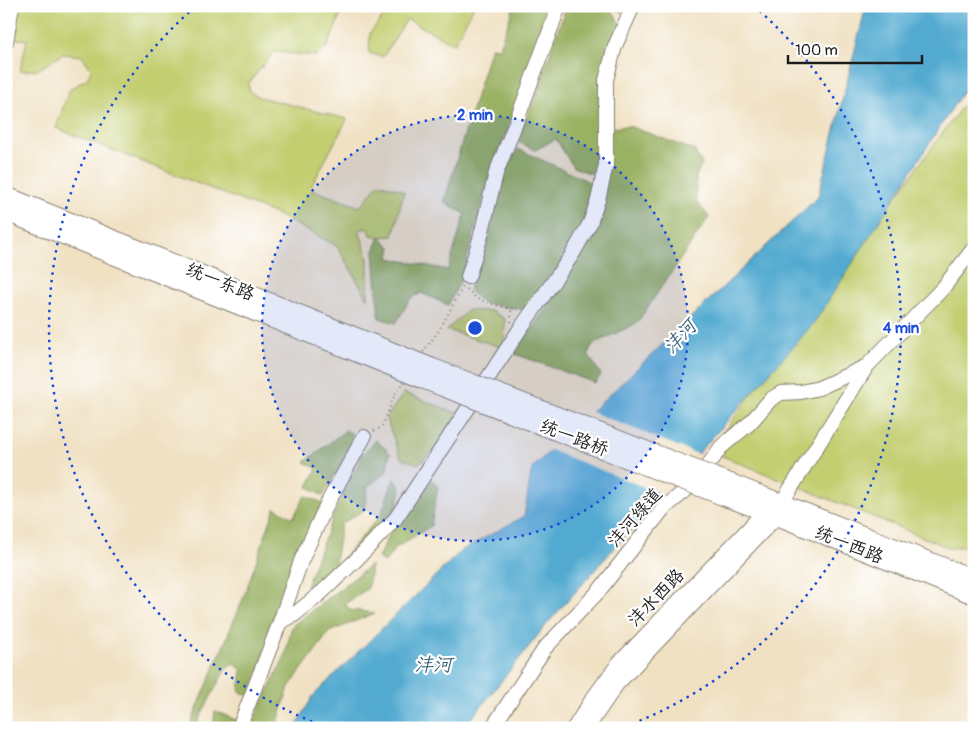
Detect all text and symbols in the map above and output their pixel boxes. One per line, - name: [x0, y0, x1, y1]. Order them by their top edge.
- scale bar: [788, 32, 921, 64]
- text: 100 m: [795, 41, 838, 60]
- text: 2 min: [457, 106, 493, 125]
- street label: 统一东路: [182, 258, 258, 306]
- water label: 沣河: [658, 313, 704, 359]
- centre of rings: [466, 319, 484, 337]
- text: 4 min: [883, 319, 920, 338]
- street label: 统一路桥: [536, 414, 612, 462]
- street label: 沣河绿道: [603, 483, 667, 553]
- street label: 统一西路: [811, 521, 887, 569]
- street label: 沣水西路: [623, 564, 689, 632]
- water label: 沣河: [414, 653, 455, 677]

